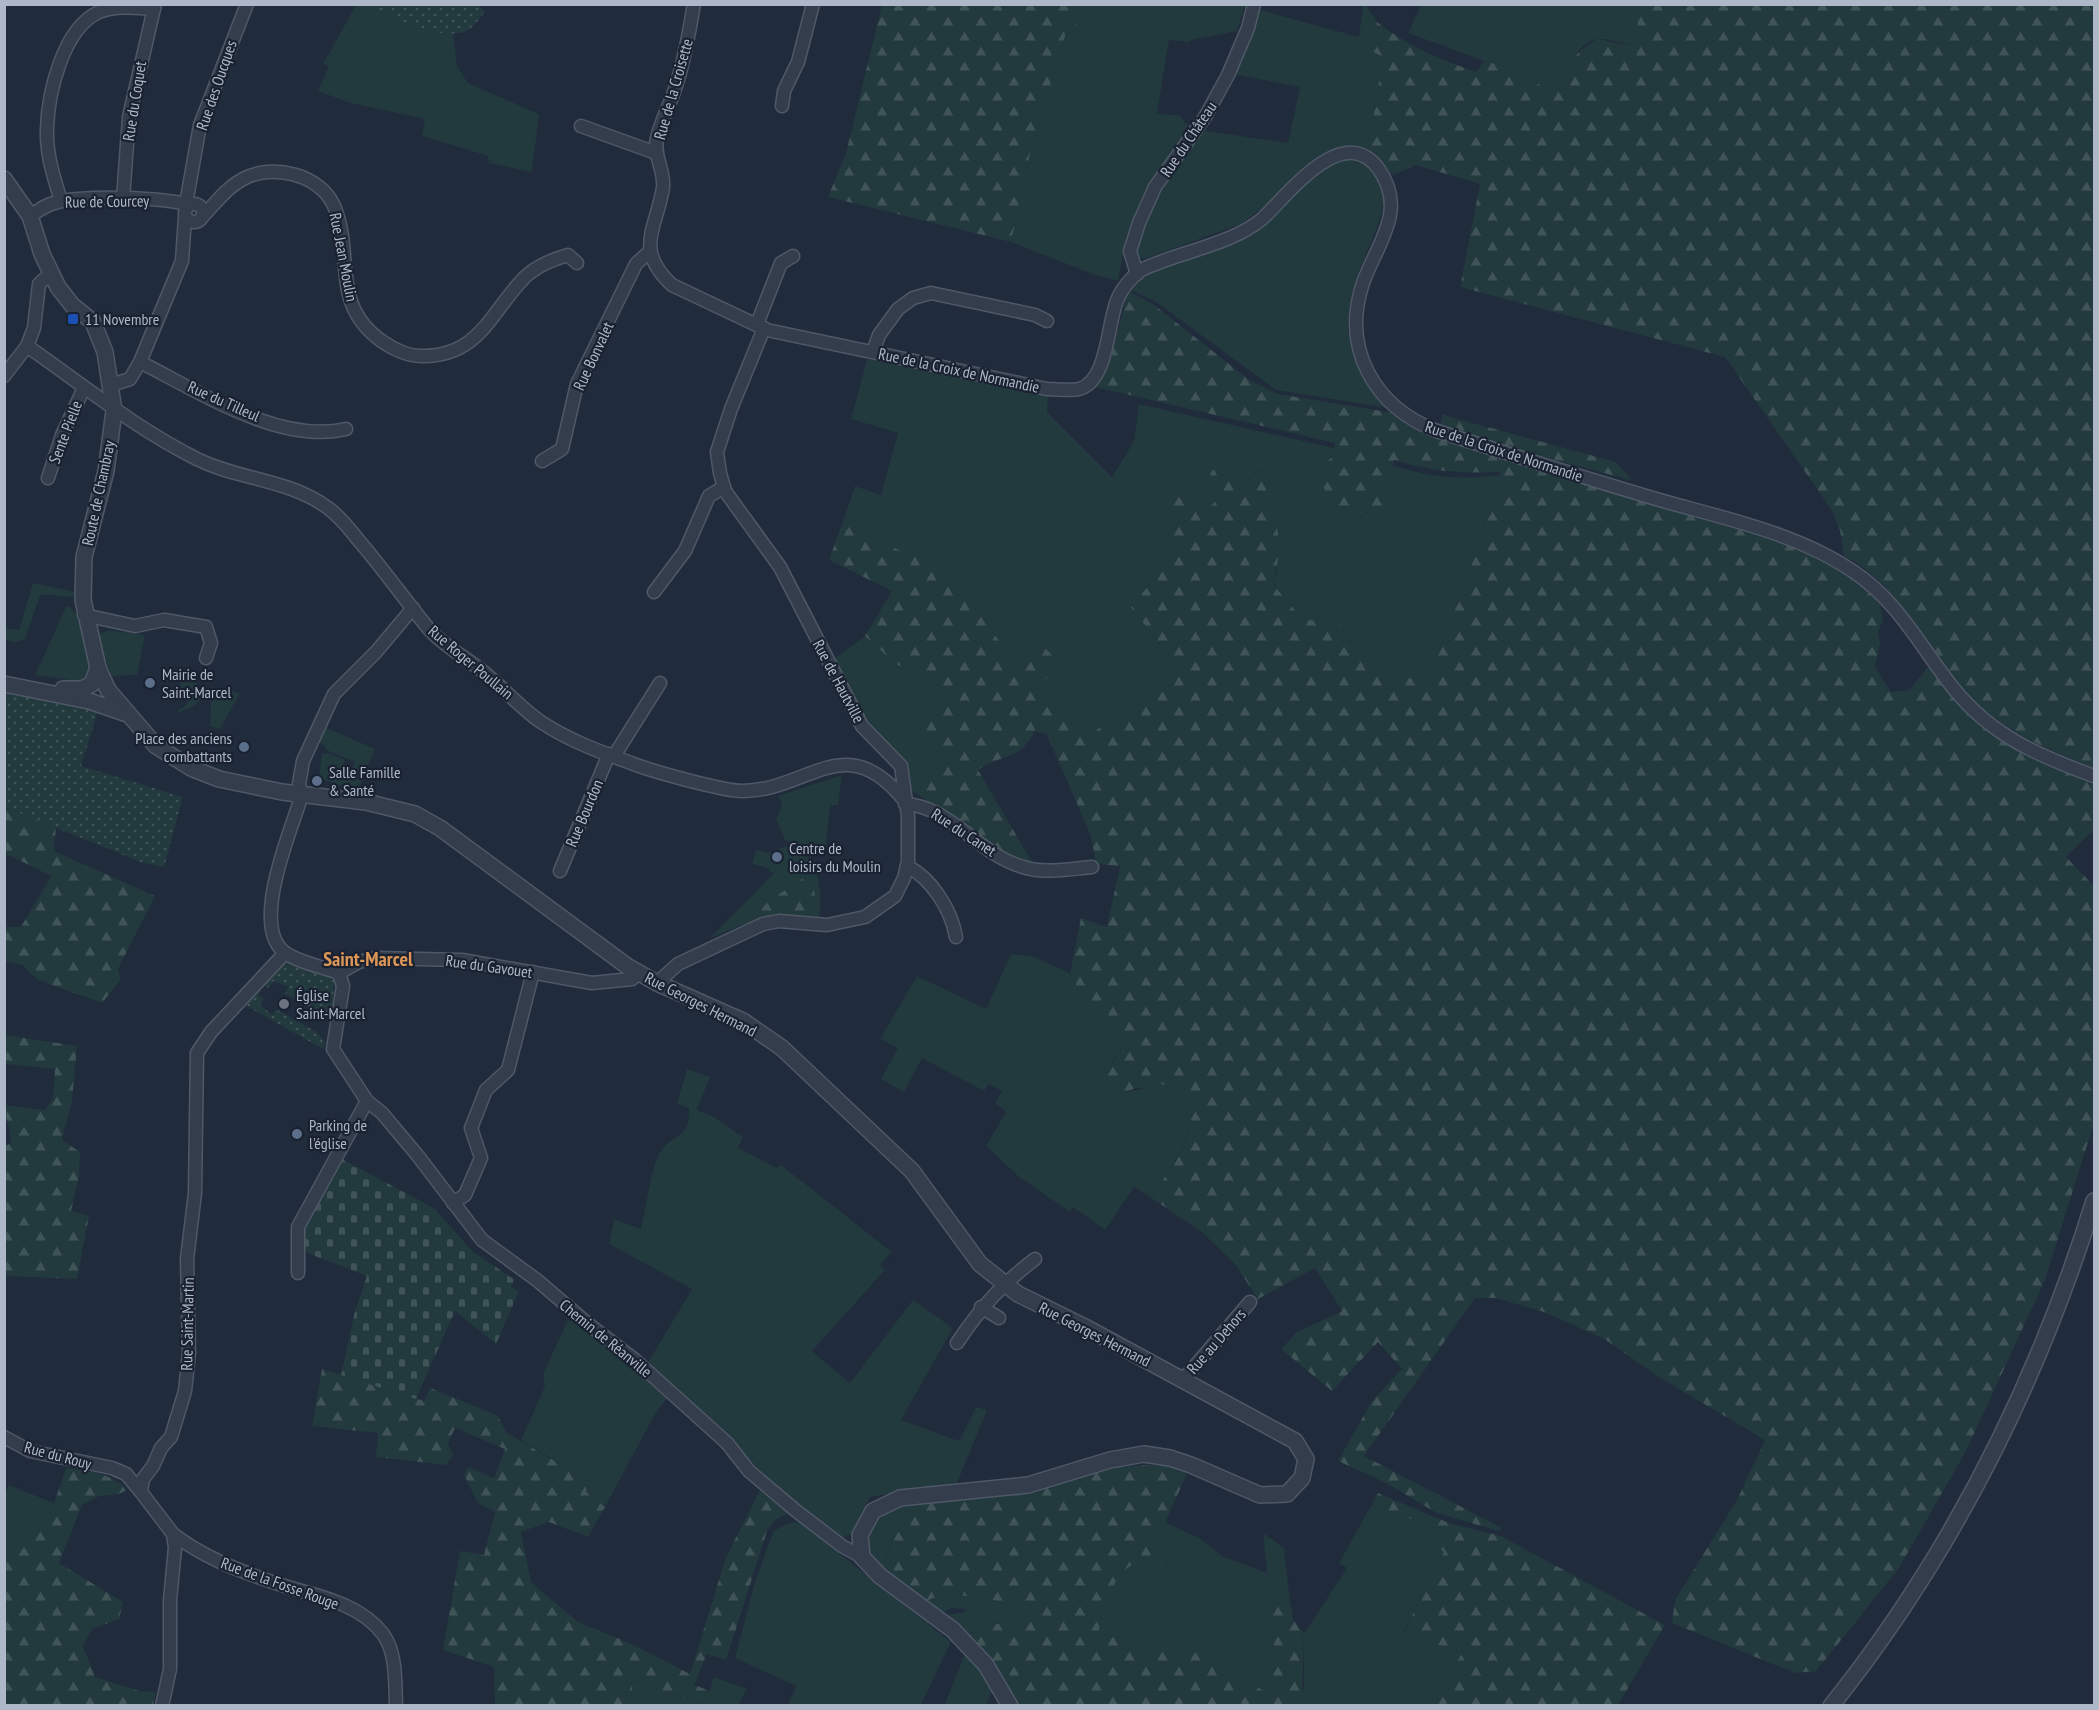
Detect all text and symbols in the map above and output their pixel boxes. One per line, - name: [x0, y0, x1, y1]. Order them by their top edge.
- street label: Rue de la Croisette: [649, 36, 697, 142]
- street label: Rue des Oucques: [191, 37, 241, 133]
- street label: Rue du Coquet: [118, 59, 150, 142]
- street label: Rue du Château: [1155, 97, 1221, 181]
- street label: Rue de Courcey: [65, 190, 149, 212]
- street label: Rue Jean Moulin: [326, 211, 362, 303]
- place label: 11 Novembre: [85, 309, 159, 329]
- marker: 11 Novembre: [66, 312, 80, 326]
- street label: Rue Bonvalet: [568, 318, 618, 394]
- street label: Rue de la Croix de Normandie: [877, 343, 1041, 397]
- street label: Rue du Tilleul: [185, 376, 263, 426]
- street label: Sente Pielle: [44, 398, 86, 466]
- street label: Rue de la Croix de Normandie: [1423, 416, 1585, 486]
- street label: Route de Chambray: [77, 439, 119, 547]
- street label: Rue Roger Poullain: [424, 621, 518, 703]
- street label: Rue de Hautville: [809, 636, 869, 726]
- place label: Mairie de Saint-Marcel: [162, 664, 231, 702]
- marker: Mairie de Saint-Marcel: [143, 676, 157, 690]
- place label: Place des anciens combattants: [135, 728, 232, 766]
- marker: Place des anciens combattants: [237, 740, 251, 754]
- place label: Salle Famille & Santé: [329, 762, 401, 800]
- marker: Salle Famille & Santé: [310, 774, 324, 788]
- street label: Rue Bourdon: [561, 776, 607, 850]
- street label: Rue du Canet: [928, 804, 1001, 861]
- place label: Centre de loisirs du Moulin: [789, 838, 881, 876]
- marker: Centre de loisirs du Moulin: [770, 850, 784, 864]
- district label: Saint-Marcel: [323, 946, 413, 972]
- street label: Rue du Gavouet: [444, 950, 534, 982]
- street label: Rue Georges Hermand: [642, 967, 760, 1041]
- place label: Église Saint-Marcel: [296, 985, 365, 1023]
- marker: Église Saint-Marcel: [277, 997, 291, 1011]
- place label: Parking de l'église: [309, 1115, 367, 1153]
- marker: Parking de l'église: [290, 1127, 304, 1141]
- street label: Rue Saint-Martin: [176, 1277, 198, 1371]
- street label: Chemin de Réanville: [556, 1295, 656, 1381]
- street label: Rue Georges Hermand: [1036, 1297, 1154, 1371]
- street label: Rue au Dehors: [1182, 1304, 1250, 1378]
- street label: Rue du Rouy: [22, 1436, 94, 1474]
- street label: Rue de la Fosse Rouge: [218, 1552, 342, 1614]

